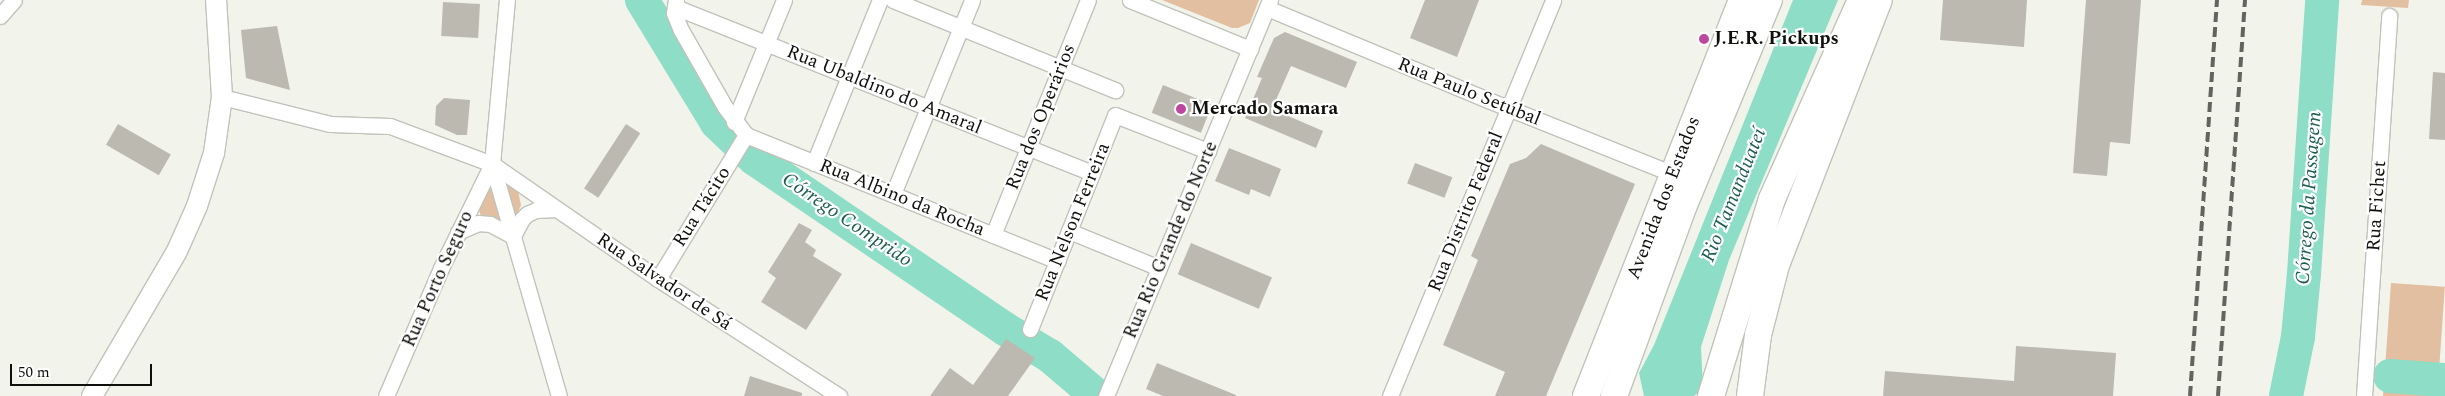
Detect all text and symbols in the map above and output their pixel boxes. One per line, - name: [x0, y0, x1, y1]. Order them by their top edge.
- place label: J.E.R. Pickups: [1714, 28, 1839, 50]
- marker: J.E.R. Pickups: [1698, 33, 1710, 45]
- street label: Rua Ubaldino do Amaral: [783, 40, 985, 140]
- street label: Rua dos Operários: [1001, 41, 1081, 193]
- street label: Rua Paulo Setúbal: [1394, 53, 1544, 131]
- place label: Mercado Samara: [1191, 98, 1338, 120]
- marker: Mercado Samara: [1175, 103, 1187, 115]
- water label: Córrego da Passagem: [2291, 110, 2327, 286]
- street label: Avenida dos Estados: [1622, 113, 1706, 283]
- water label: Rio Tamanduateí: [1696, 124, 1772, 266]
- street label: Rua Distrito Federal: [1423, 129, 1509, 295]
- street label: Rua Rio Grande do Norte: [1119, 138, 1223, 342]
- street label: Rua Nelson Ferreira: [1031, 139, 1115, 305]
- street label: Rua Albino da Rocha: [816, 154, 988, 242]
- street label: Rua Fichet: [2362, 160, 2392, 252]
- street label: Rua Tácito: [668, 163, 736, 251]
- water label: Córrego Comprido: [777, 168, 917, 272]
- street label: Rua Porto Seguro: [398, 207, 478, 351]
- street label: Rua Salvador de Sá: [592, 228, 736, 336]
- scale bar: [12, 354, 155, 386]
- text: 50 m: [18, 361, 50, 384]

